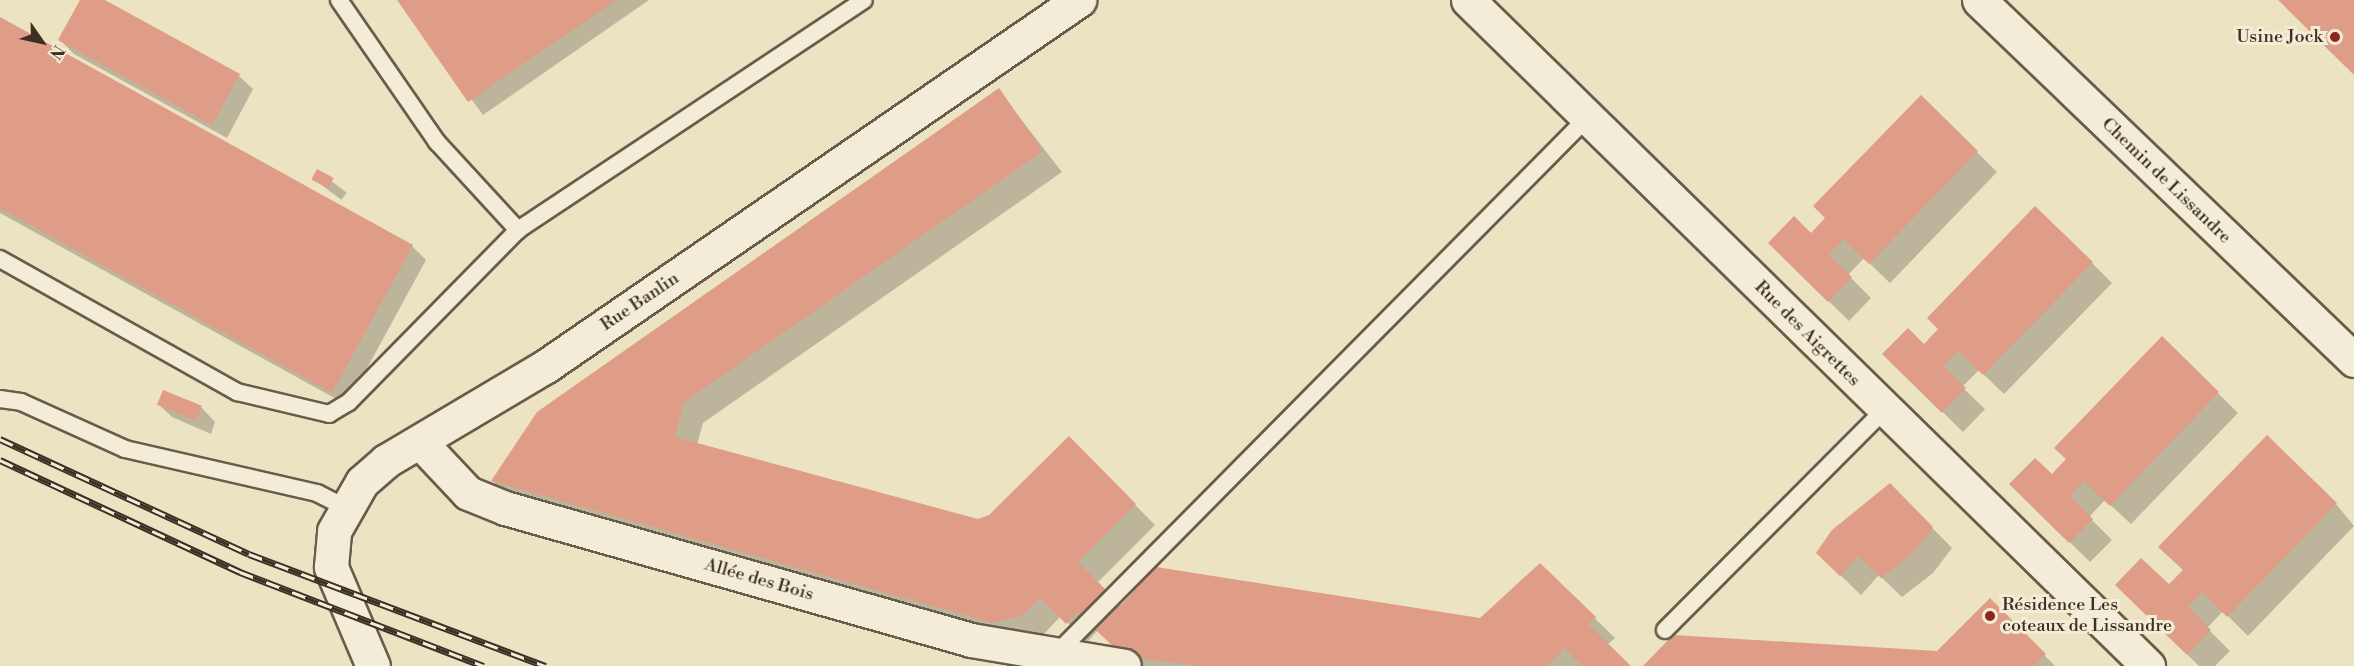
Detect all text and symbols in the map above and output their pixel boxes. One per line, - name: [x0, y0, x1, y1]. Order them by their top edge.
- north arrow: [12, 12, 72, 72]
- place label: Usine Jock: [2236, 26, 2323, 48]
- marker: Usine Jock: [2328, 30, 2342, 44]
- text: N: [45, 41, 69, 63]
- street label: Chemin de Lissandre: [2097, 114, 2235, 248]
- street label: Rue Banlin: [597, 268, 683, 336]
- street label: Rue des Aigrettes: [1750, 277, 1864, 391]
- street label: Allée des Bois: [702, 554, 816, 606]
- place label: Résidence Les coteaux de Lissandre: [2002, 595, 2172, 638]
- marker: Résidence Les coteaux de Lissandre: [1983, 609, 1997, 623]

